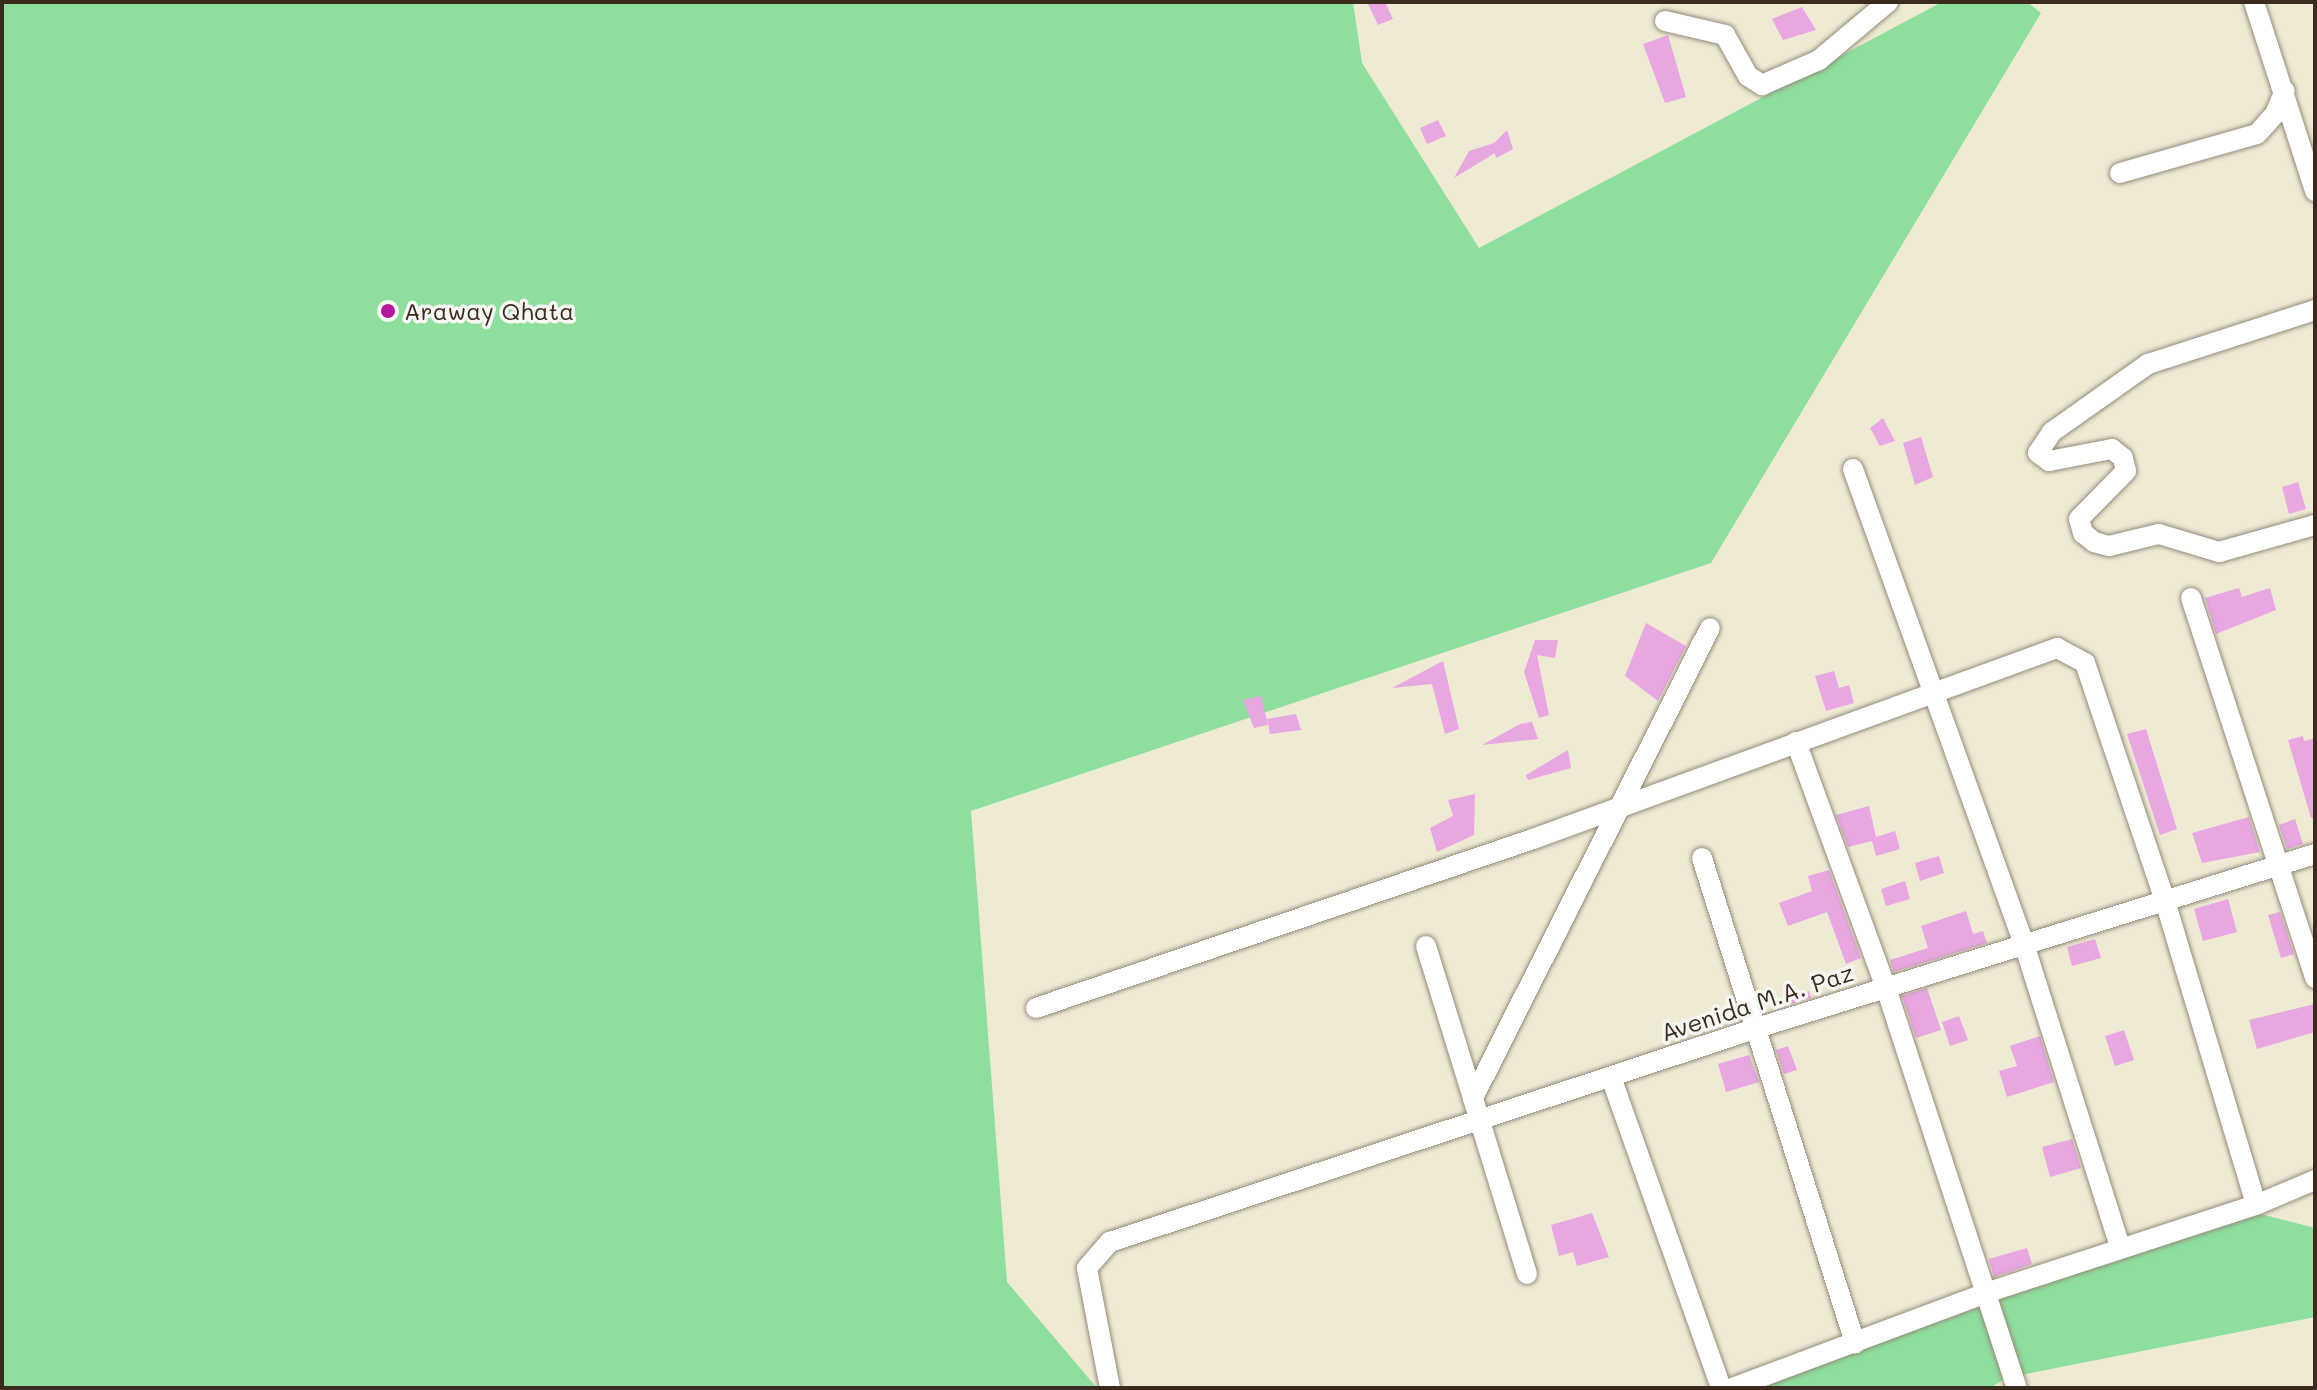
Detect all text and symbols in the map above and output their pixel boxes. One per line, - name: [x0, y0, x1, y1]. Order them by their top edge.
- place label: Araway Qhata: [404, 297, 574, 325]
- marker: Araway Qhata: [379, 302, 397, 320]
- street label: Avenida M.A. Paz: [1657, 957, 1857, 1047]

